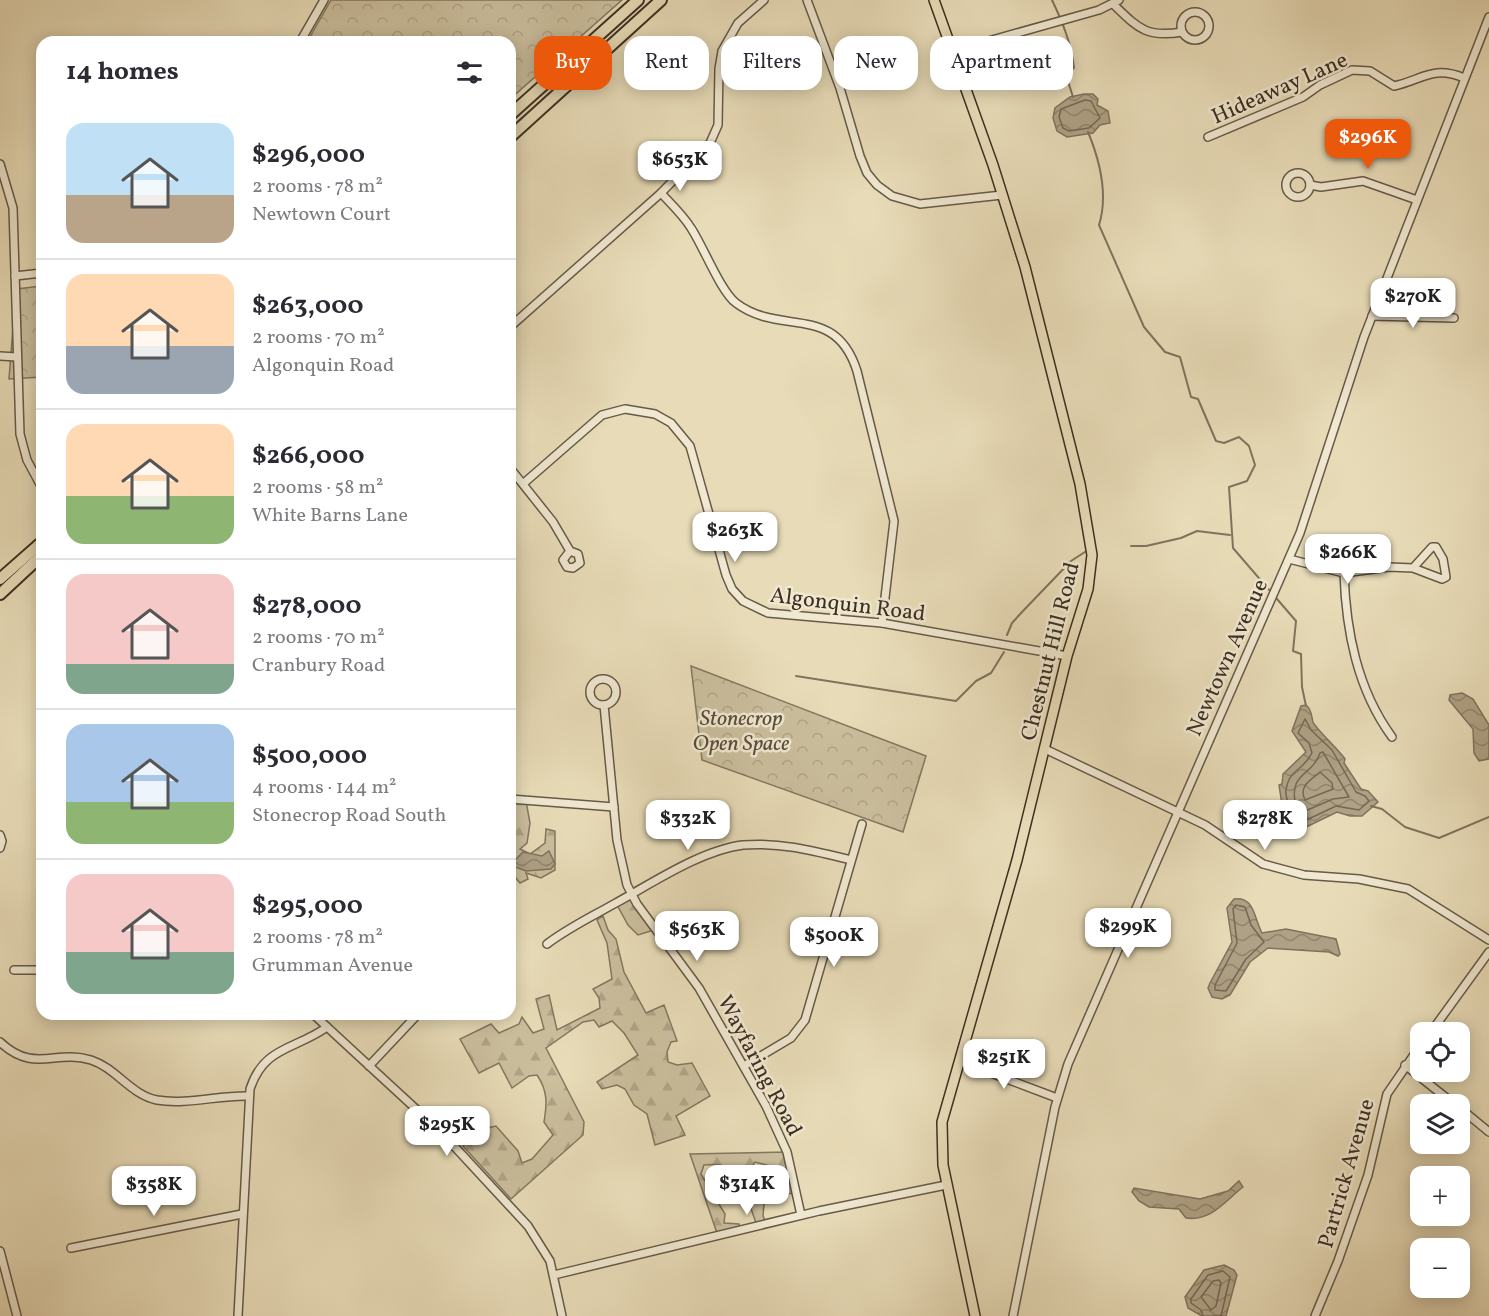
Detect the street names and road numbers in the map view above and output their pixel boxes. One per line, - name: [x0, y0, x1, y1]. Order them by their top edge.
- street label: Hideaway Lane: [1207, 45, 1353, 133]
- street label: Chestnut Hill Road: [1014, 559, 1089, 744]
- street label: Newtown Avenue: [1180, 574, 1277, 742]
- street label: Algonquin Road: [768, 581, 927, 630]
- street label: Wayfaring Road: [709, 990, 809, 1142]
- street label: Partrick Avenue: [1311, 1095, 1384, 1252]

